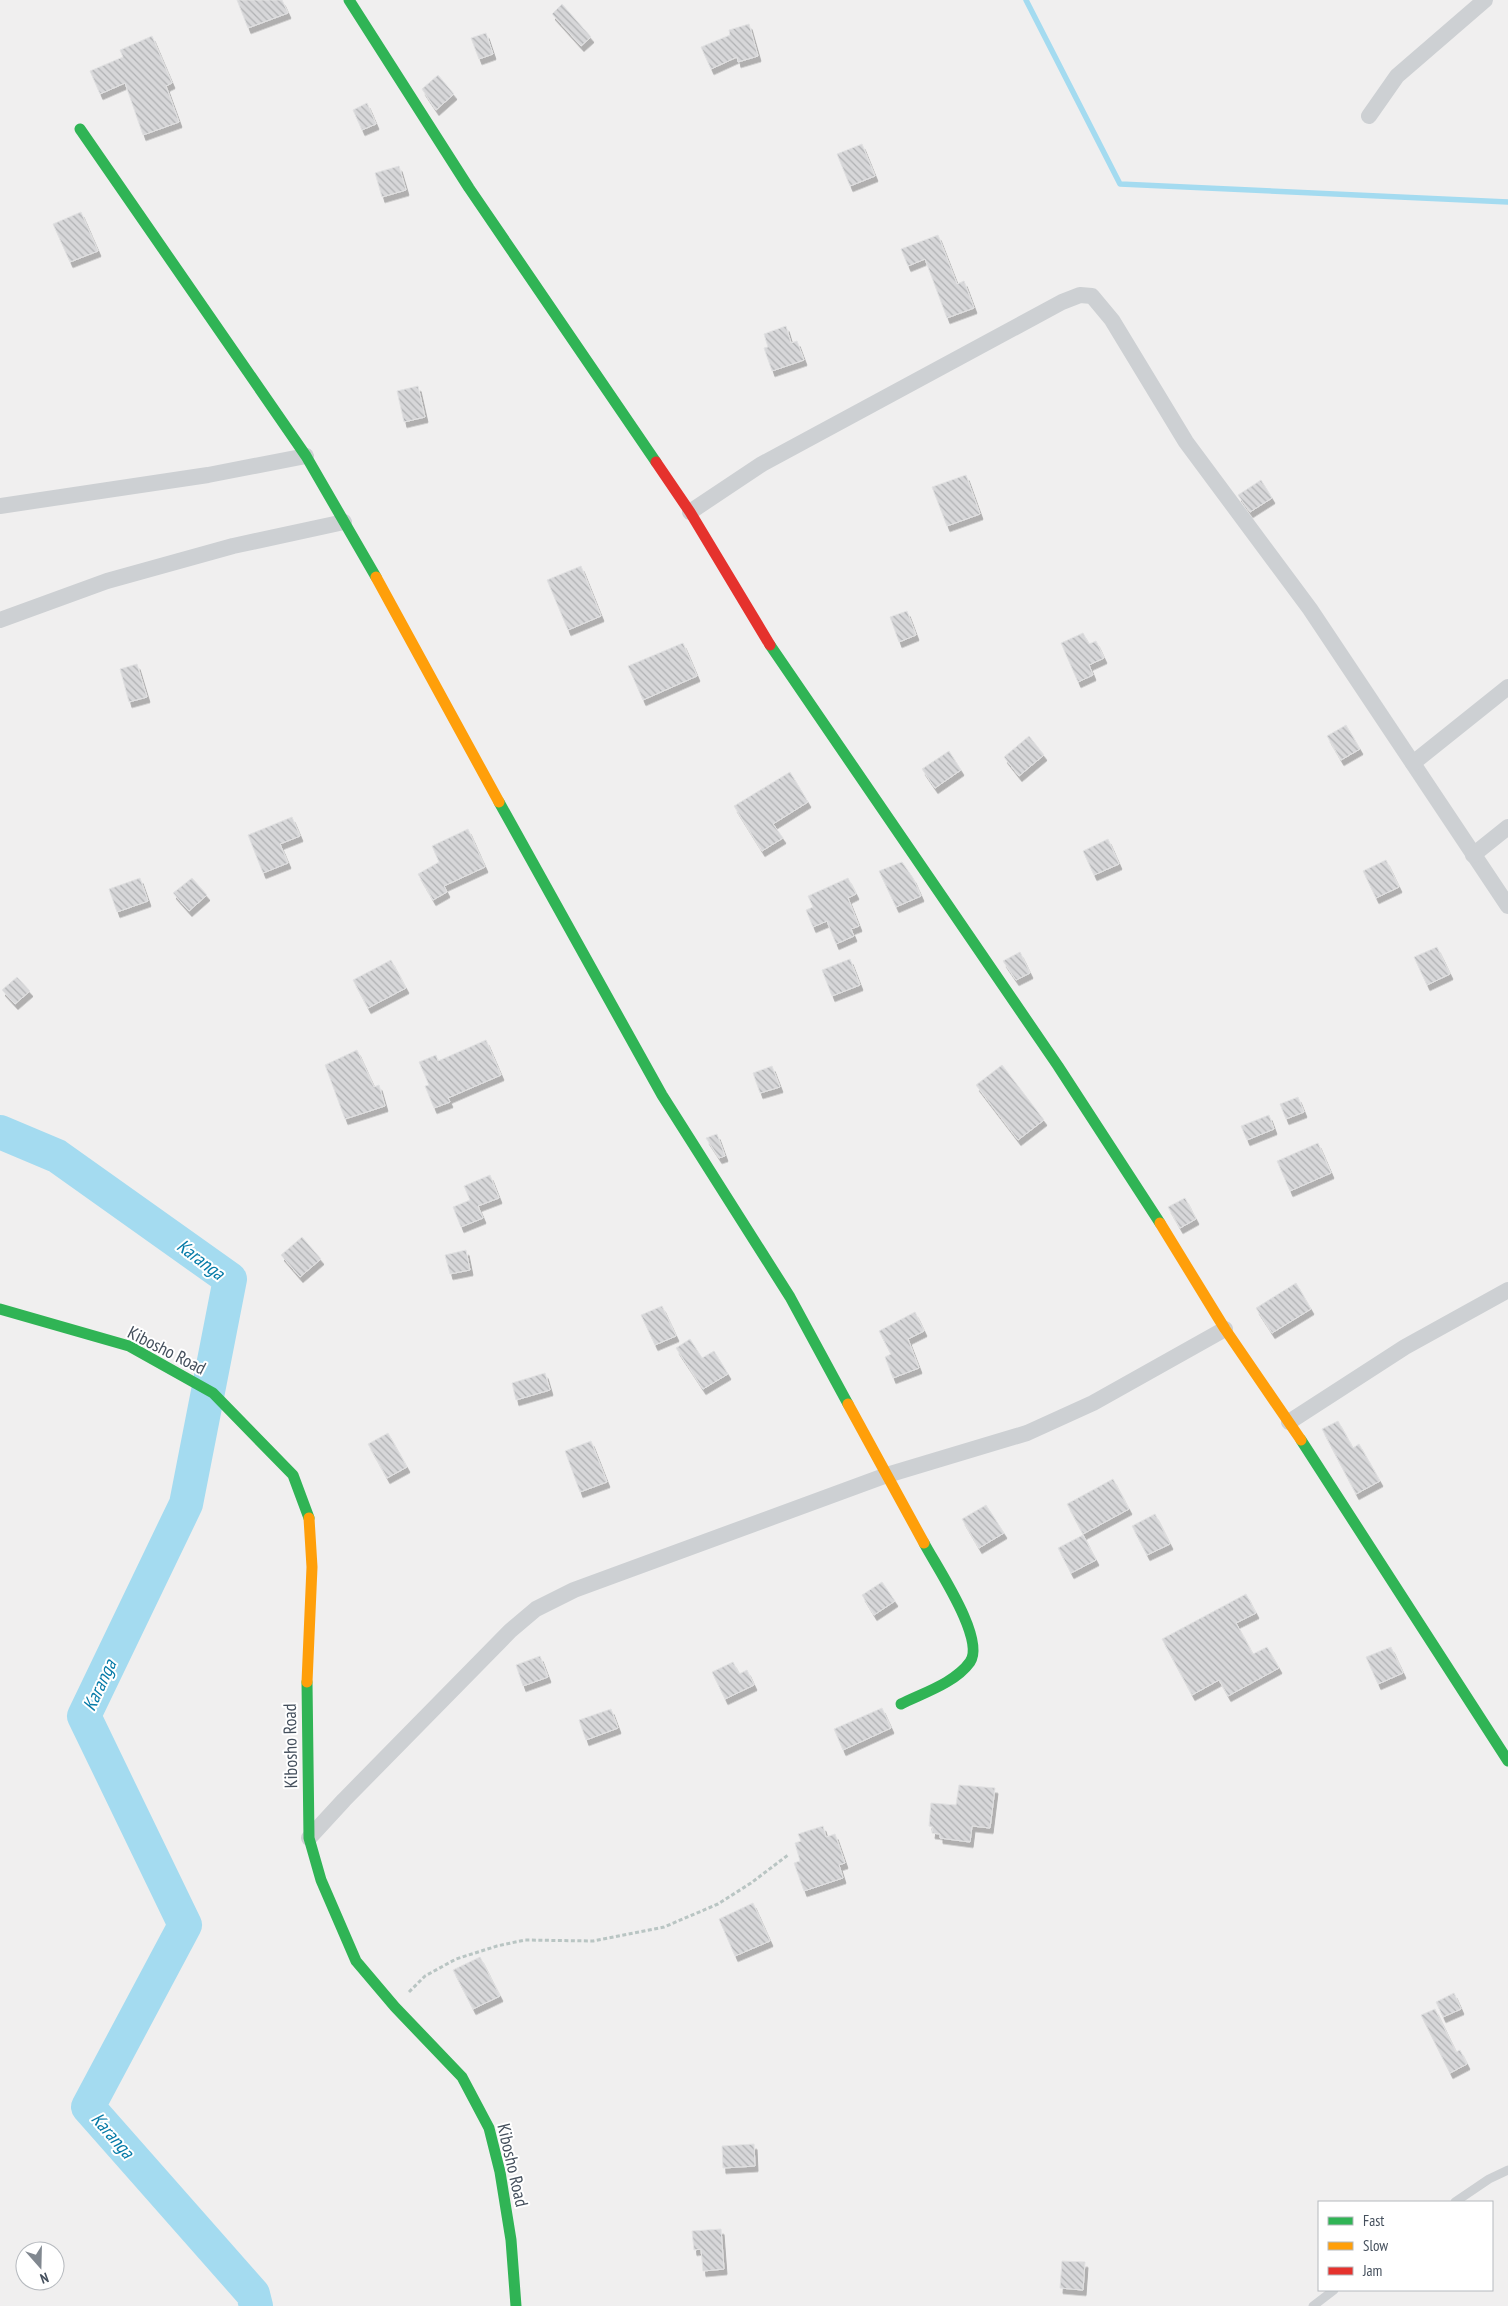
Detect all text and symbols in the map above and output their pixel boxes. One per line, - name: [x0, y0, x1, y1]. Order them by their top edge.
- water label: Karanga: [172, 1233, 231, 1286]
- street label: Kibosho Road: [124, 1321, 210, 1379]
- water label: Karanga: [77, 1654, 122, 1714]
- street label: Kibosho Road: [278, 1703, 302, 1789]
- water label: Karanga: [86, 2107, 141, 2164]
- street label: Kibosho Road: [492, 2121, 534, 2209]
- legend: [1318, 2201, 1493, 2291]
- text: Fast: [1363, 2211, 1384, 2230]
- text: Slow: [1363, 2236, 1388, 2255]
- north arrow: [15, 2241, 65, 2291]
- text: Jam: [1362, 2261, 1382, 2280]
- text: N: [38, 2268, 51, 2288]

